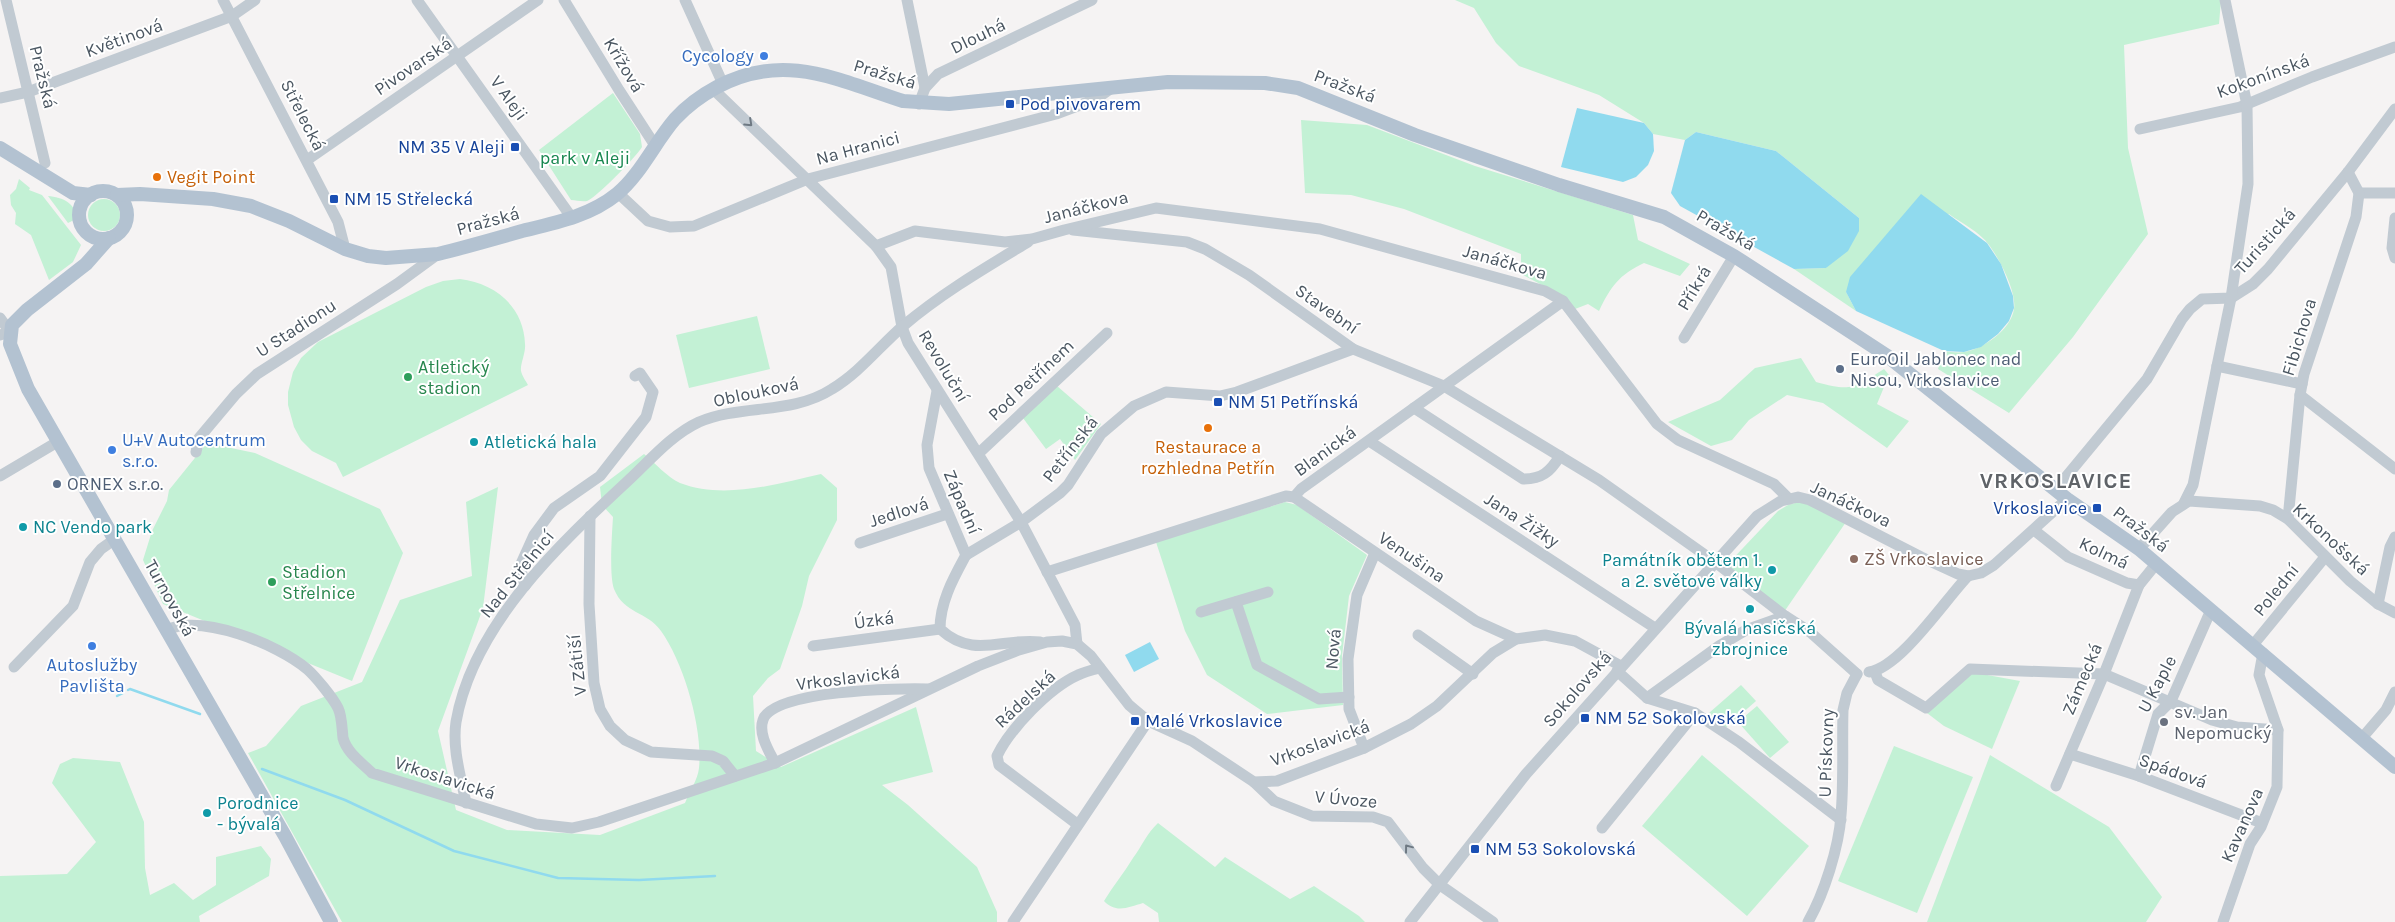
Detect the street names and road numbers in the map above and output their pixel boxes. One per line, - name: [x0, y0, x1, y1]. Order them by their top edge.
- street label: Dlouhá: [947, 13, 1009, 59]
- street label: Květinová: [82, 14, 166, 62]
- street label: Pivovarská: [370, 32, 456, 100]
- street label: Křížová: [599, 34, 649, 96]
- street label: Pražská: [25, 43, 61, 111]
- street label: Kokonínská: [2213, 49, 2313, 103]
- street label: Pražská: [851, 54, 919, 94]
- street label: Pražská: [1311, 64, 1379, 108]
- street label: V Aleji: [485, 71, 533, 125]
- street label: Střelecká: [276, 76, 330, 154]
- street label: Na Hranici: [814, 126, 902, 170]
- street label: Janáčkova: [1042, 186, 1130, 228]
- street label: Pražská: [454, 202, 522, 240]
- street label: Turistická: [2230, 203, 2300, 279]
- street label: Pražská: [1693, 204, 1759, 256]
- street label: Janáčkova: [1461, 240, 1549, 284]
- street label: Příkrá: [1672, 262, 1716, 314]
- street label: Stavební: [1291, 279, 1364, 339]
- street label: U Stadionu: [252, 294, 340, 362]
- street label: Fibichova: [2277, 296, 2321, 378]
- street label: Revoluční: [914, 326, 975, 407]
- street label: Pod Petřínem: [983, 335, 1079, 425]
- street label: Oblouková: [711, 372, 801, 412]
- street label: Petřínská: [1037, 411, 1103, 487]
- street label: Blanická: [1290, 421, 1360, 481]
- street label: Západní: [939, 466, 986, 538]
- street label: Janáčkova: [1807, 476, 1895, 532]
- street label: Jana Žižky: [1480, 488, 1564, 553]
- street label: Jedlová: [867, 492, 931, 532]
- street label: Krkonošská: [2288, 498, 2374, 580]
- street label: Pražská: [2109, 501, 2173, 557]
- street label: Nad Střelnicí: [475, 525, 559, 622]
- street label: Venušina: [1374, 527, 1450, 587]
- street label: Kolmá: [2076, 532, 2132, 574]
- street label: Turnovská: [140, 556, 200, 640]
- street label: Polední: [2248, 559, 2304, 621]
- street label: Úzká: [852, 605, 896, 634]
- street label: Nová: [1320, 628, 1346, 670]
- street label: V Zátiší: [563, 632, 591, 697]
- street label: Zámecká: [2057, 640, 2107, 718]
- street label: Sokolovská: [1538, 646, 1616, 732]
- street label: U Kaple: [2133, 652, 2181, 716]
- street label: Vrkoslavická: [795, 661, 901, 695]
- street label: Rádelská: [990, 665, 1060, 733]
- street label: U Pískovny: [1813, 707, 1839, 798]
- street label: Vrkoslavická: [1267, 715, 1373, 771]
- street label: Spádová: [2136, 749, 2210, 793]
- street label: Vrkoslavická: [392, 751, 498, 805]
- street label: V Úvoze: [1314, 784, 1378, 813]
- street label: Kavanova: [2216, 784, 2268, 866]

